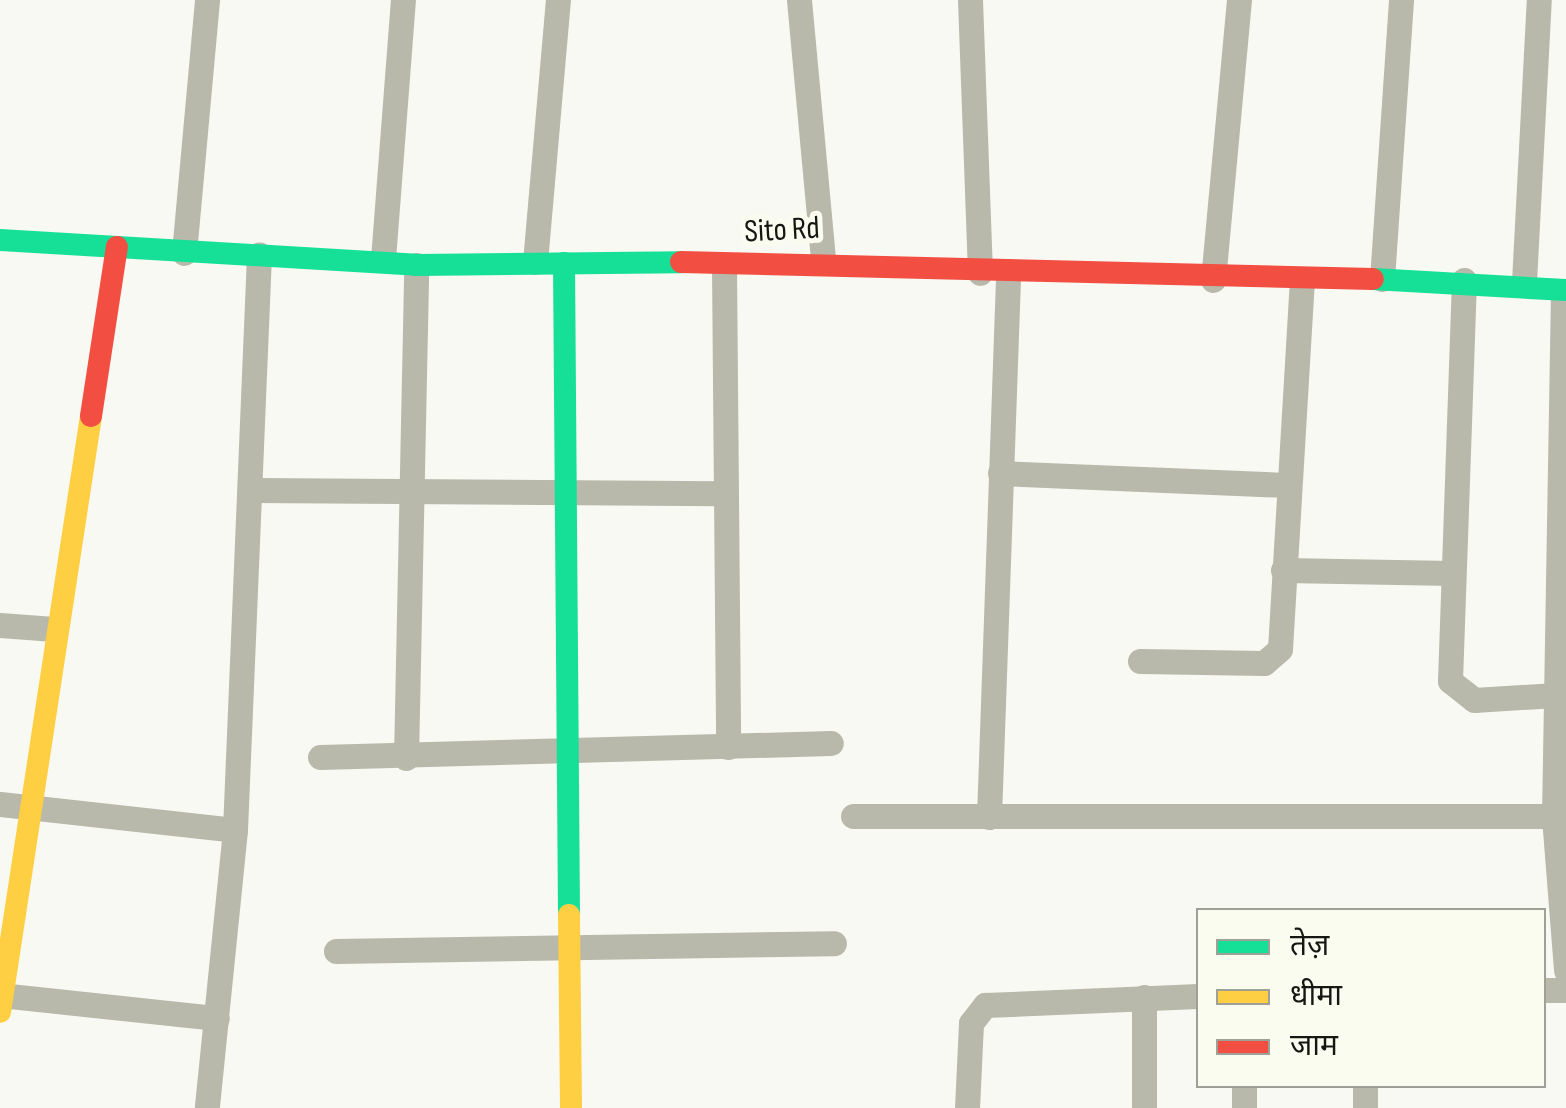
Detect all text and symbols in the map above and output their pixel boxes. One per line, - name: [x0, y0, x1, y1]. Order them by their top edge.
- street label: Sito Rd: [743, 210, 821, 252]
- legend: [1196, 908, 1546, 1088]
- text: तेज़: [1290, 928, 1329, 964]
- text: धीमा: [1290, 978, 1342, 1014]
- text: जाम: [1290, 1028, 1338, 1064]

